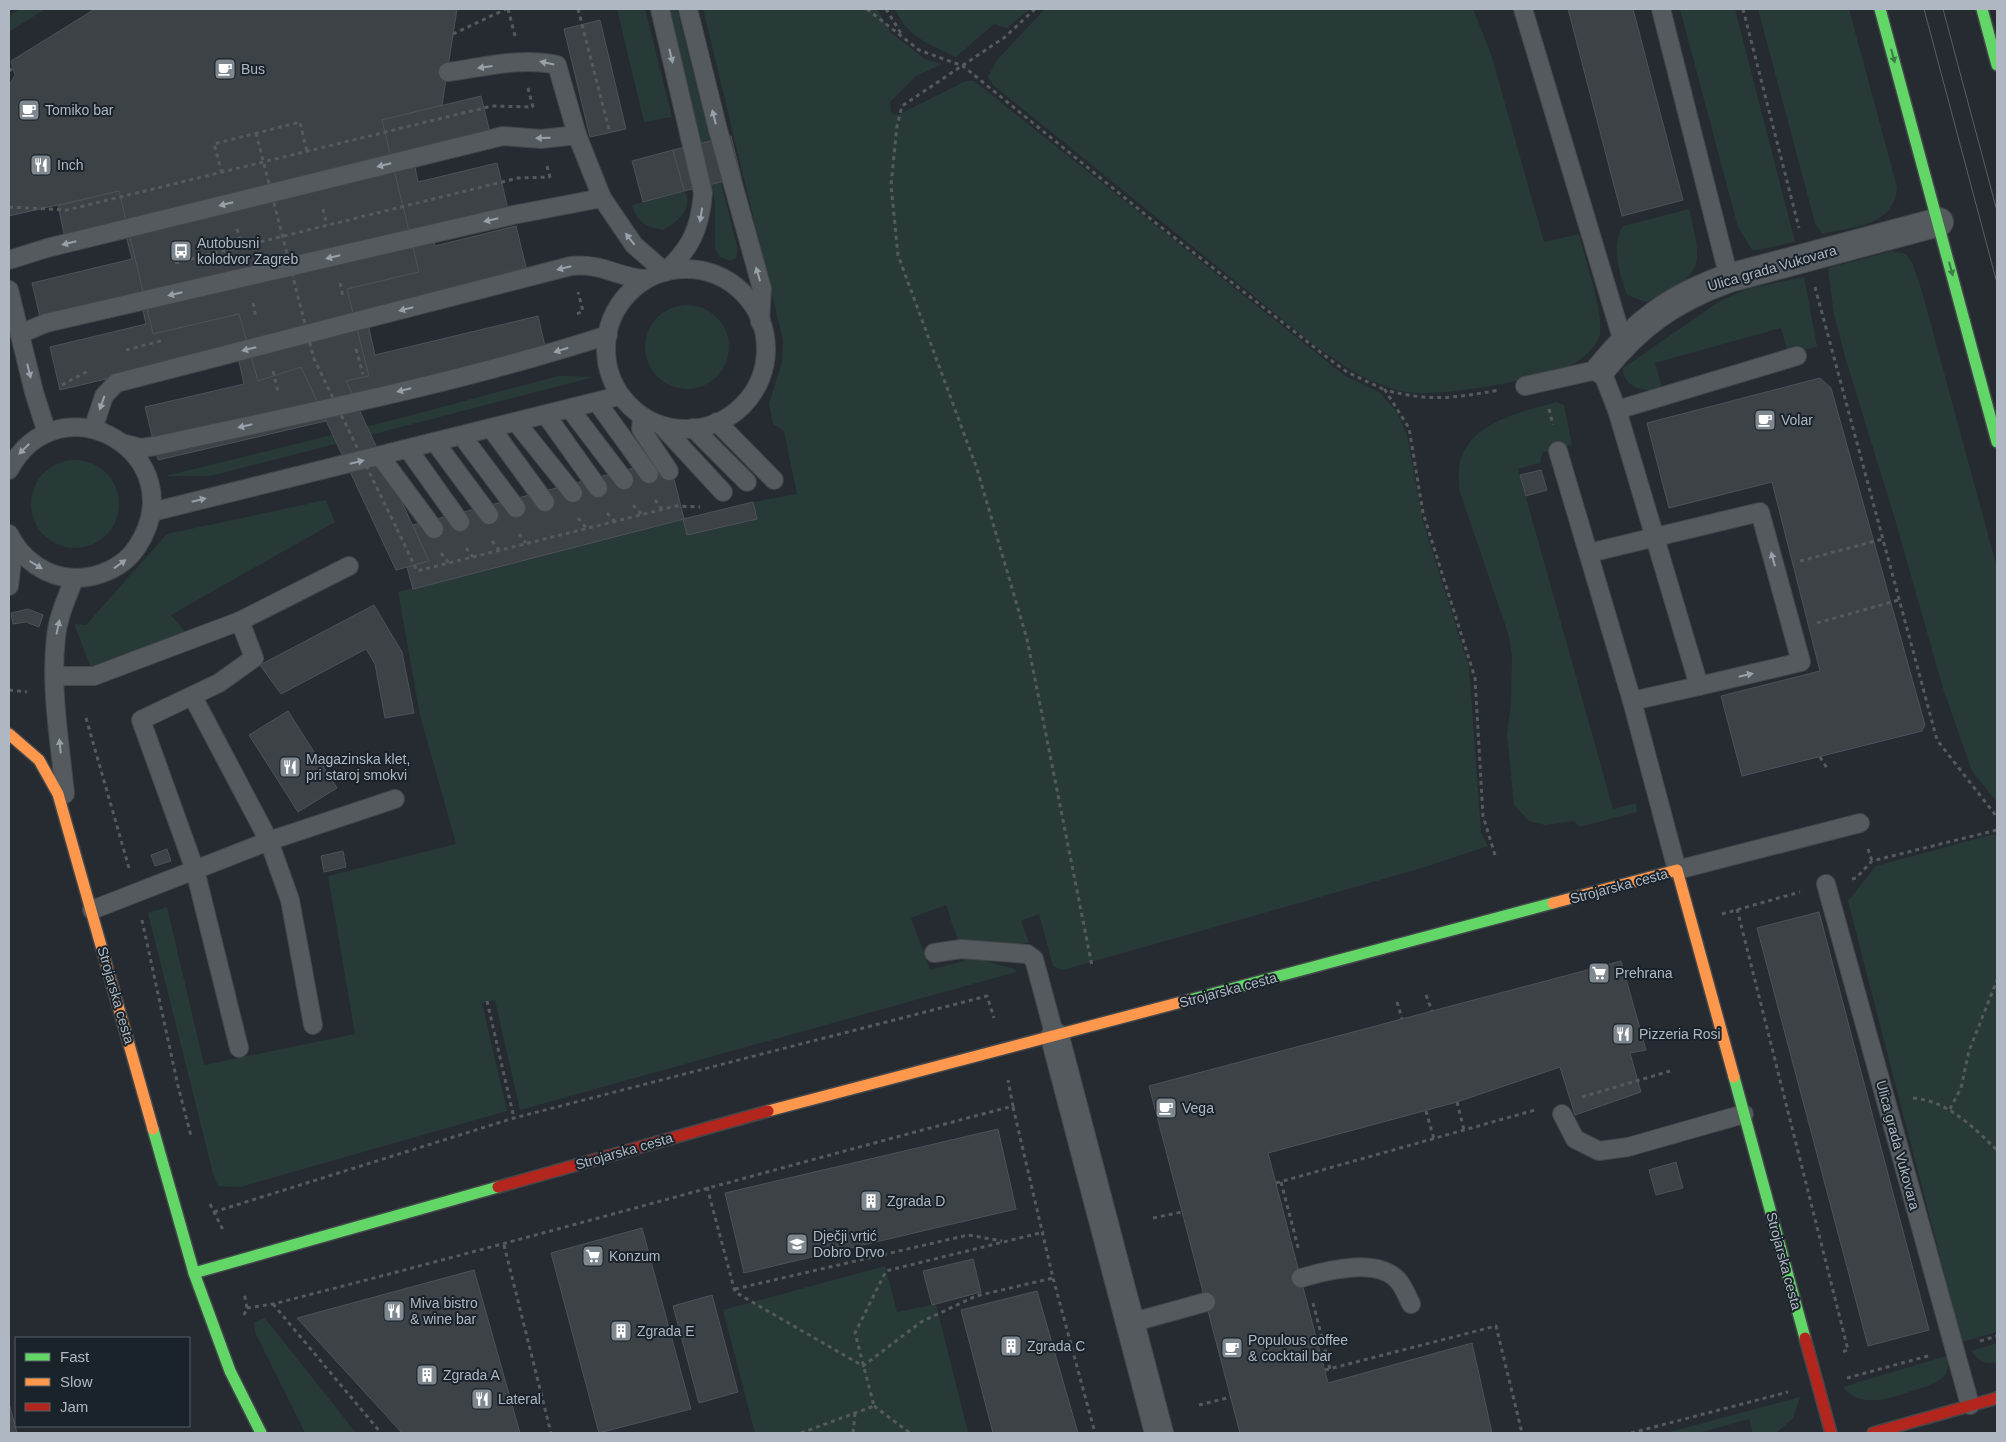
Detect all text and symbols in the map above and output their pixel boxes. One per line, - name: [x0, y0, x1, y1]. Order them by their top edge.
- one-way arrow: [1889, 48, 1897, 63]
- one-way arrow: [667, 49, 675, 64]
- cafe icon: Bus: [213, 57, 237, 81]
- one-way arrow: [539, 58, 555, 66]
- place label: Bus: [241, 61, 265, 77]
- one-way arrow: [477, 63, 493, 71]
- cafe icon: Tomiko bar: [17, 98, 41, 122]
- place label: Tomiko bar: [45, 102, 114, 118]
- one-way arrow: [710, 110, 718, 125]
- one-way arrow: [535, 134, 551, 142]
- restaurant icon: Inch: [29, 153, 53, 177]
- place label: Inch: [57, 157, 83, 173]
- one-way arrow: [377, 162, 392, 170]
- one-way arrow: [219, 200, 234, 208]
- one-way arrow: [696, 207, 704, 223]
- one-way arrow: [484, 216, 499, 224]
- one-way arrow: [624, 233, 635, 246]
- place label: Autobusni kolodvor Zagreb: [197, 235, 298, 267]
- one-way arrow: [61, 239, 76, 247]
- bus stop icon: Autobusni kolodvor Zagreb: [169, 239, 193, 263]
- street label: Ulica grada Vukovara: [1706, 242, 1838, 294]
- one-way arrow: [325, 253, 340, 261]
- one-way arrow: [1948, 262, 1956, 277]
- one-way arrow: [556, 264, 571, 272]
- one-way arrow: [753, 266, 761, 281]
- one-way arrow: [167, 290, 182, 298]
- one-way arrow: [399, 305, 414, 313]
- one-way arrow: [241, 345, 256, 353]
- one-way arrow: [553, 347, 568, 355]
- one-way arrow: [25, 364, 33, 379]
- one-way arrow: [396, 386, 411, 394]
- one-way arrow: [98, 396, 106, 411]
- cafe icon: Volar: [1753, 408, 1777, 432]
- place label: Volar: [1781, 412, 1813, 428]
- one-way arrow: [238, 422, 253, 430]
- one-way arrow: [18, 443, 30, 455]
- one-way arrow: [349, 458, 364, 466]
- one-way arrow: [191, 496, 206, 504]
- one-way arrow: [1769, 551, 1777, 567]
- one-way arrow: [113, 559, 127, 569]
- one-way arrow: [29, 560, 42, 569]
- one-way arrow: [54, 620, 62, 635]
- one-way arrow: [1738, 671, 1754, 679]
- one-way arrow: [56, 738, 64, 754]
- place label: Magazinska klet, pri staroj smokvi: [306, 751, 410, 783]
- restaurant icon: Magazinska klet, pri staroj smokvi: [278, 755, 302, 779]
- street label: Strojarska cesta: [1568, 865, 1670, 907]
- street label: Strojarska cesta: [94, 945, 138, 1046]
- supermarket icon: Prehrana: [1587, 961, 1611, 985]
- place label: Prehrana: [1615, 965, 1673, 981]
- street label: Strojarska cesta: [1177, 969, 1279, 1011]
- restaurant icon: Pizzeria Rosi: [1611, 1022, 1635, 1046]
- place label: Pizzeria Rosi: [1639, 1026, 1721, 1042]
- street label: Ulica grada Vukovara: [1873, 1079, 1923, 1212]
- cafe icon: Vega: [1154, 1096, 1178, 1120]
- place label: Vega: [1182, 1100, 1214, 1116]
- street label: Strojarska cesta: [574, 1129, 675, 1173]
- building icon: Zgrada D: [859, 1189, 883, 1213]
- place label: Zgrada D: [887, 1193, 945, 1209]
- street label: Strojarska cesta: [1763, 1210, 1805, 1312]
- place label: Dječji vrtić Dobro Drvo: [813, 1228, 885, 1260]
- school or university icon: Dječji vrtić Dobro Drvo: [785, 1232, 809, 1256]
- supermarket icon: Konzum: [581, 1244, 605, 1268]
- place label: Konzum: [609, 1248, 660, 1264]
- place label: Miva bistro & wine bar: [410, 1295, 478, 1327]
- restaurant icon: Miva bistro & wine bar: [382, 1299, 406, 1323]
- building icon: Zgrada E: [609, 1319, 633, 1343]
- place label: Zgrada E: [637, 1323, 695, 1339]
- place label: Populous coffee & cocktail bar: [1248, 1332, 1348, 1364]
- building icon: Zgrada C: [999, 1334, 1023, 1358]
- cafe icon: Populous coffee & cocktail bar: [1220, 1336, 1244, 1360]
- legend: [15, 1337, 190, 1427]
- place label: Zgrada C: [1027, 1338, 1085, 1354]
- text: Fast: [60, 1348, 90, 1365]
- building icon: Zgrada A: [415, 1363, 439, 1387]
- place label: Zgrada A: [443, 1367, 500, 1383]
- text: Slow: [60, 1373, 93, 1390]
- restaurant icon: Lateral: [470, 1387, 494, 1411]
- place label: Lateral: [498, 1391, 541, 1407]
- text: Jam: [60, 1398, 88, 1415]

